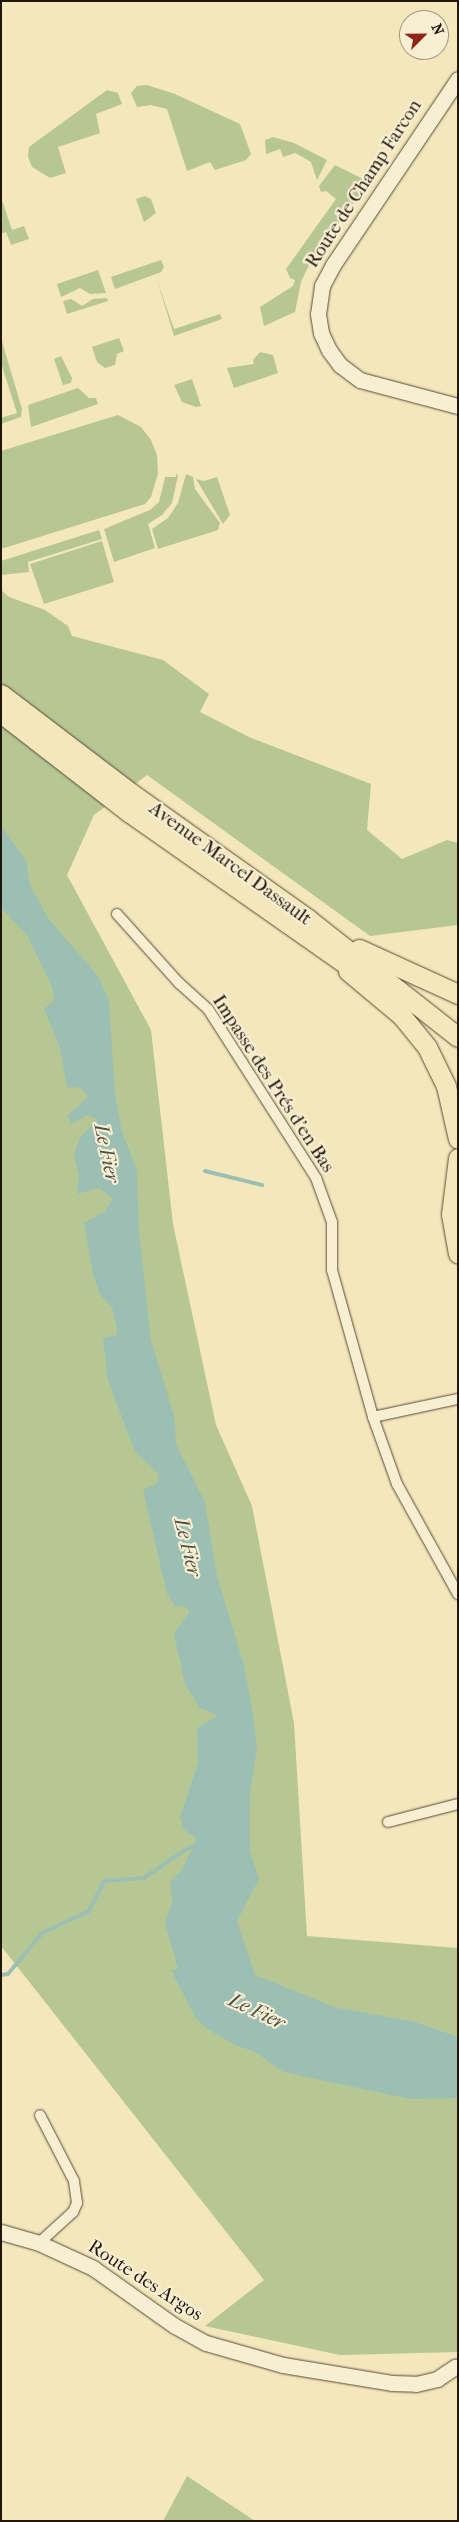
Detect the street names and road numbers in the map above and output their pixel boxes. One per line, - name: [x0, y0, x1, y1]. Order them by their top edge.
- street label: Route de Champ Farcon: [301, 96, 427, 272]
- street label: Avenue Marcel Dassault: [144, 797, 316, 931]
- street label: Impasse des Prés d'en Bas: [207, 991, 339, 1177]
- street label: Route des Argos: [84, 2236, 206, 2326]

